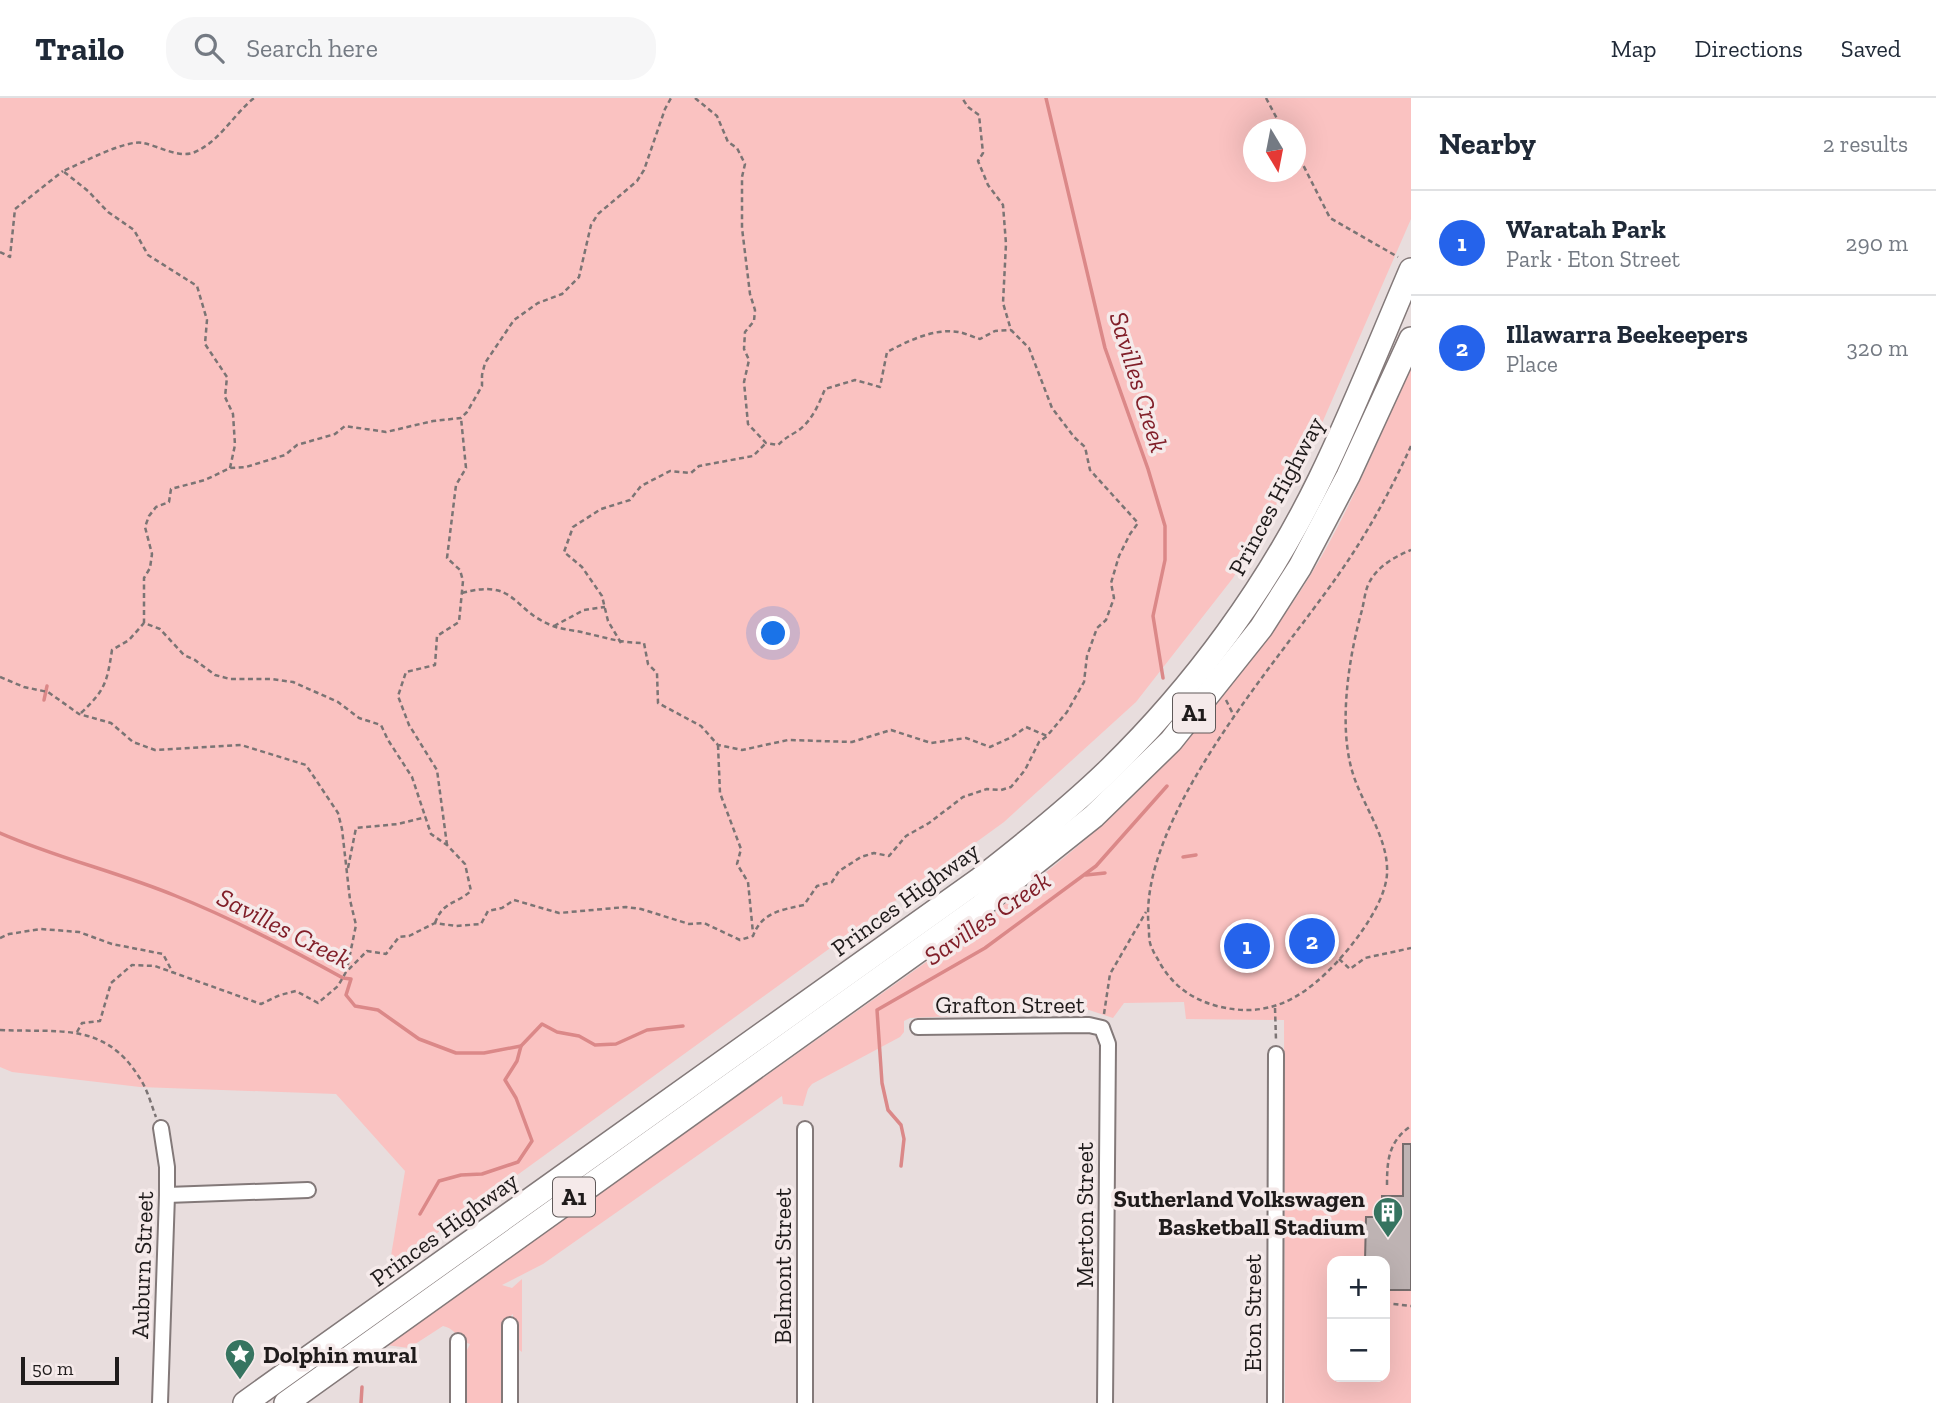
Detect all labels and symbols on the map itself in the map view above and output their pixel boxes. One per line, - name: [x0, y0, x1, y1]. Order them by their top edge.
- north arrow: [1243, 119, 1306, 182]
- water label: Savilles Creek: [1102, 308, 1176, 456]
- street label: Princes Highway: [1222, 411, 1330, 580]
- your location: [756, 616, 790, 650]
- road number: A1: [1173, 694, 1215, 733]
- street label: Princes Highway: [826, 835, 985, 962]
- water label: Savilles Creek: [918, 864, 1056, 972]
- water label: Savilles Creek: [212, 881, 356, 975]
- pin: 2: [1289, 915, 1335, 967]
- pin: 1: [1224, 920, 1270, 972]
- street label: Grafton Street: [935, 990, 1085, 1019]
- street label: Merton Street: [1070, 1142, 1099, 1288]
- street label: Princes Highway: [365, 1165, 524, 1292]
- road number: A1: [553, 1178, 595, 1216]
- place label: Sutherland Volkswagen Basketball Stadium: [1114, 1184, 1365, 1241]
- street label: Belmont Street: [768, 1188, 797, 1344]
- street label: Auburn Street: [125, 1191, 159, 1339]
- building icon: Sutherland Volkswagen Basketball Stadium: [1371, 1195, 1405, 1239]
- street label: Eton Street: [1238, 1254, 1267, 1372]
- place icon: Dolphin mural: [223, 1337, 257, 1381]
- place label: Dolphin mural: [263, 1340, 417, 1369]
- scale bar: [21, 1354, 119, 1386]

